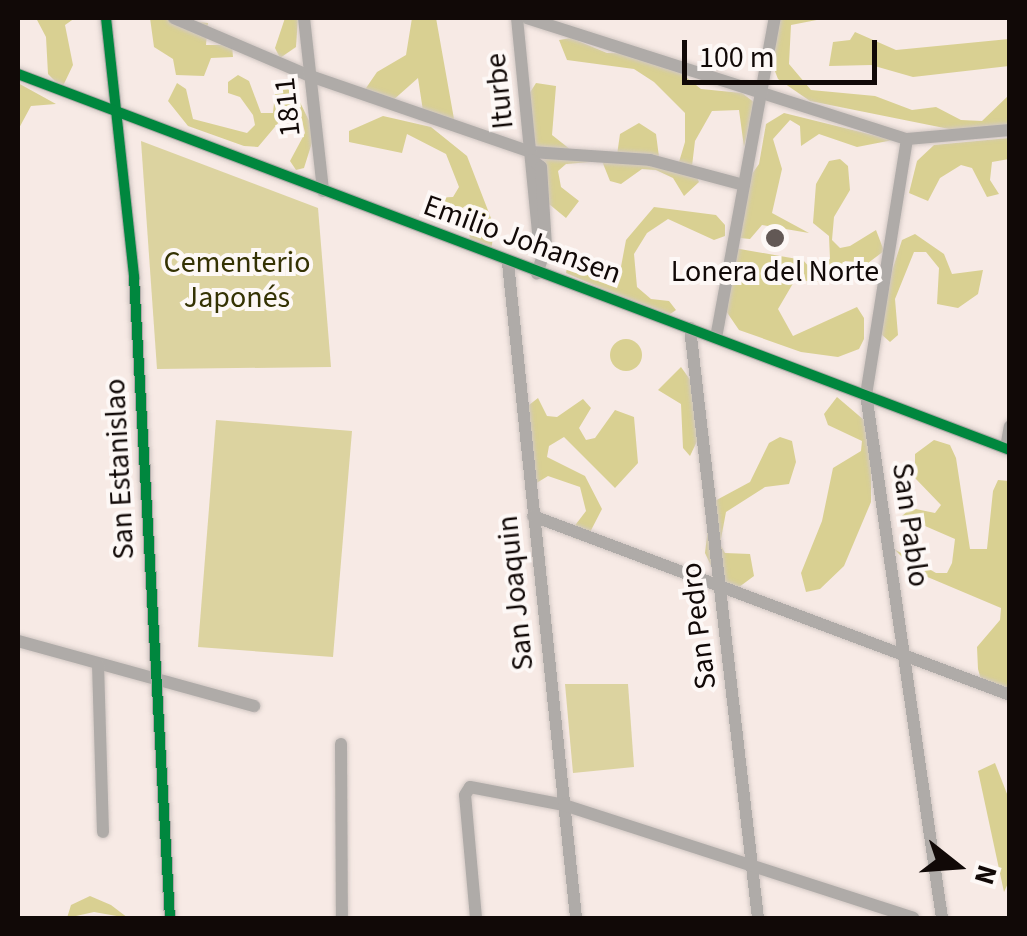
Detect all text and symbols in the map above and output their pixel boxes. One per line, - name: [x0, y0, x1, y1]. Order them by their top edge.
- scale bar: [687, 20, 882, 82]
- text: 100 m: [699, 36, 775, 79]
- street label: Iturbe: [478, 51, 522, 131]
- street label: 1811: [267, 75, 309, 139]
- street label: Emilio Johansen: [418, 188, 626, 292]
- marker: Lonera del Norte: [764, 227, 786, 249]
- park label: Cementerio Japonés: [164, 245, 310, 316]
- place label: Lonera del Norte: [671, 254, 879, 290]
- street label: San Estanislao: [97, 378, 143, 560]
- street label: San Pablo: [883, 461, 937, 589]
- street label: San Joaquin: [490, 514, 542, 672]
- street label: San Pedro: [673, 560, 725, 692]
- north arrow: [907, 816, 1007, 916]
- text: N: [964, 860, 1008, 890]

